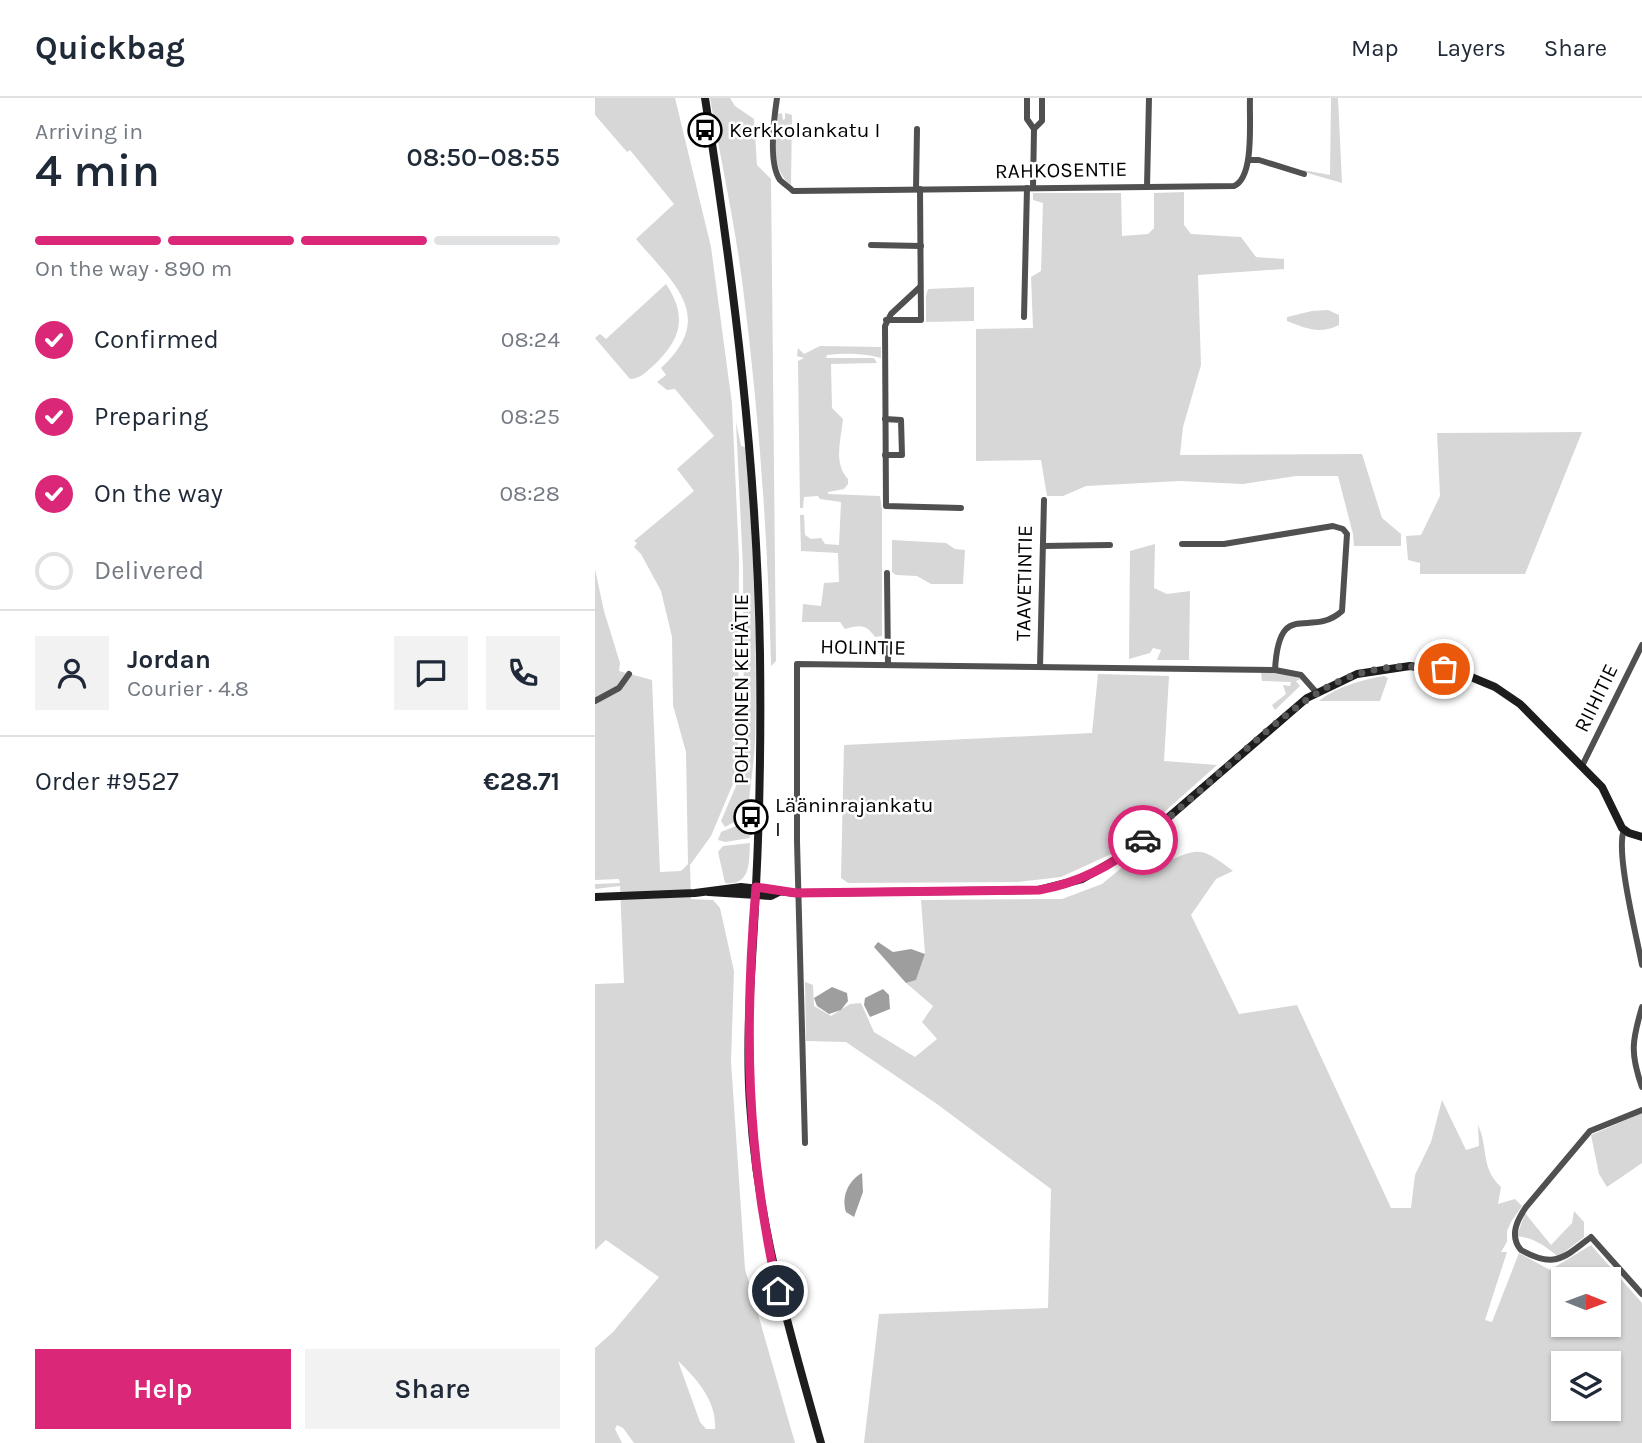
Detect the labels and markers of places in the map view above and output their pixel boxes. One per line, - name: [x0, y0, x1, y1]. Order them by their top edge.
- bus stop icon: Kerkkolankatu I: [686, 111, 724, 149]
- place label: Kerkkolankatu I: [729, 118, 880, 142]
- pin: [1414, 639, 1474, 699]
- place label: Lääninrajankatu I: [775, 793, 934, 841]
- bus stop icon: Lääninrajankatu I: [732, 798, 770, 836]
- pin: [748, 1261, 808, 1321]

